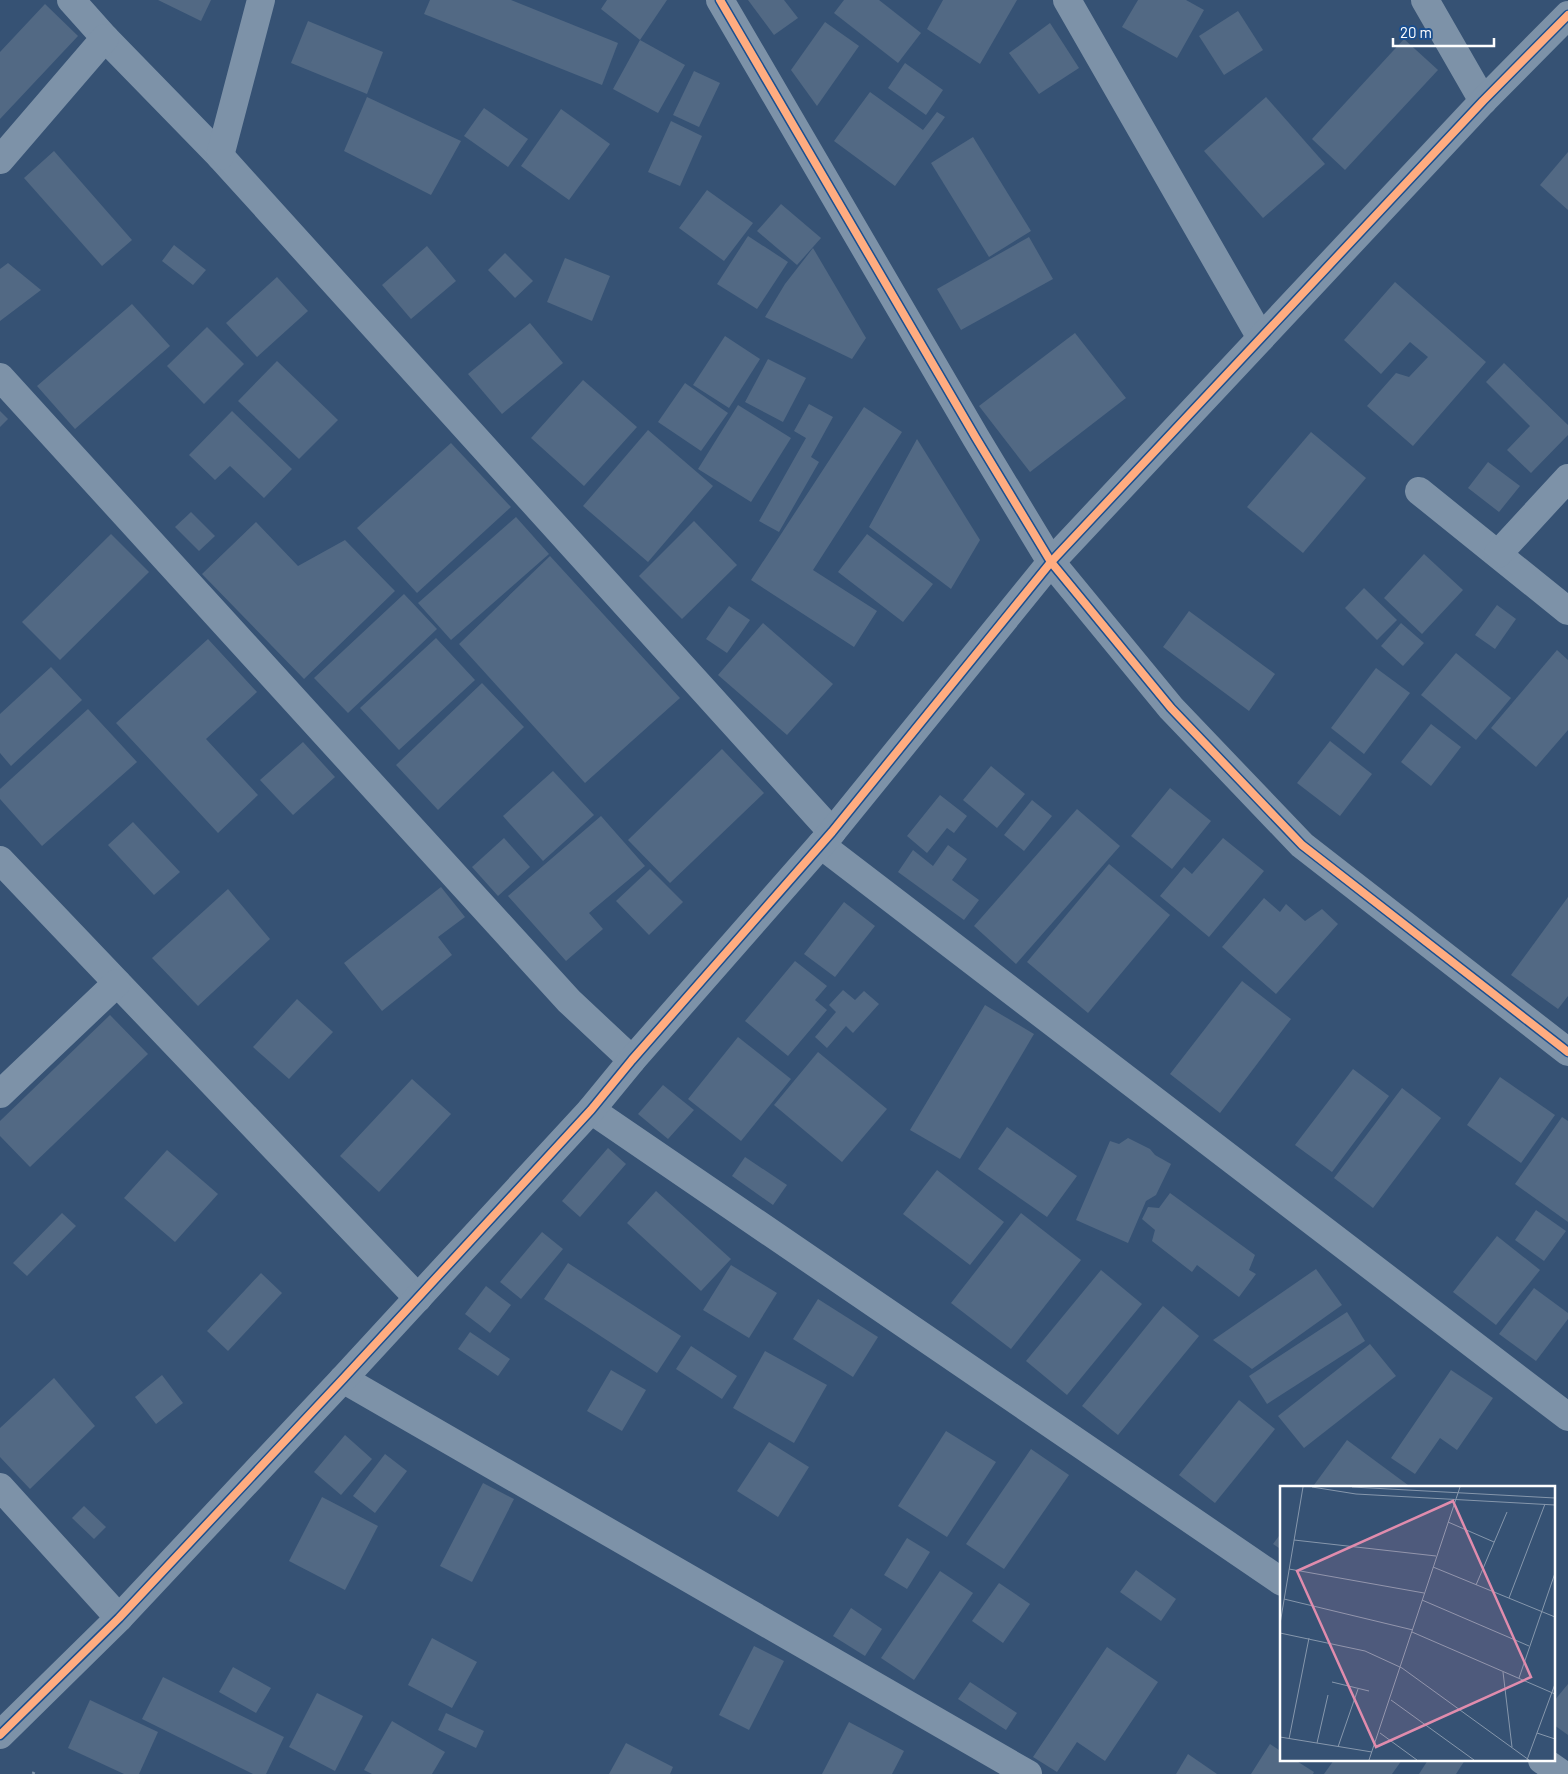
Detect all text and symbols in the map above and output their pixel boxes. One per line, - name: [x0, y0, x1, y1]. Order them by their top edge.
- scale bar: [1393, 15, 1494, 47]
- text: 20 m: [1400, 23, 1432, 41]
- inset map: [1280, 1486, 1556, 1762]

